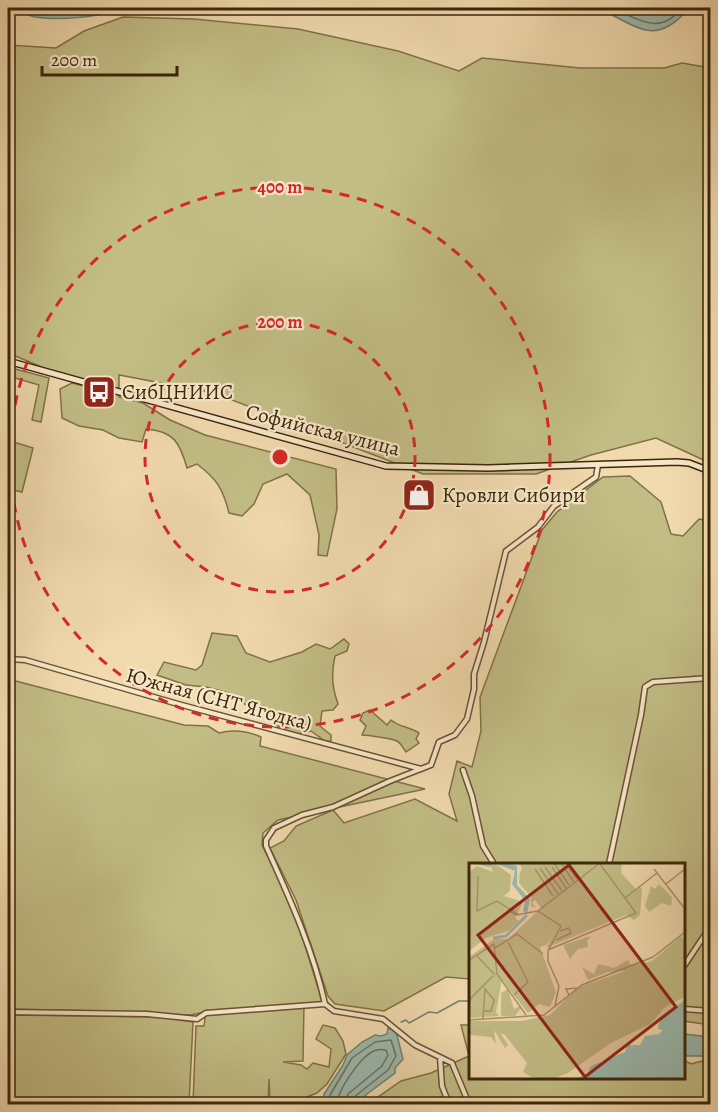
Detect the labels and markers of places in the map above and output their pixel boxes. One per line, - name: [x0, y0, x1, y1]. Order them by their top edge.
- bus stop icon: СибЦНИИС: [81, 374, 117, 410]
- place label: СибЦНИИС: [122, 378, 233, 406]
- centre of rings: [270, 447, 290, 467]
- shop icon: Кровли Сибири: [401, 477, 437, 513]
- place label: Кровли Сибири: [442, 481, 585, 509]

